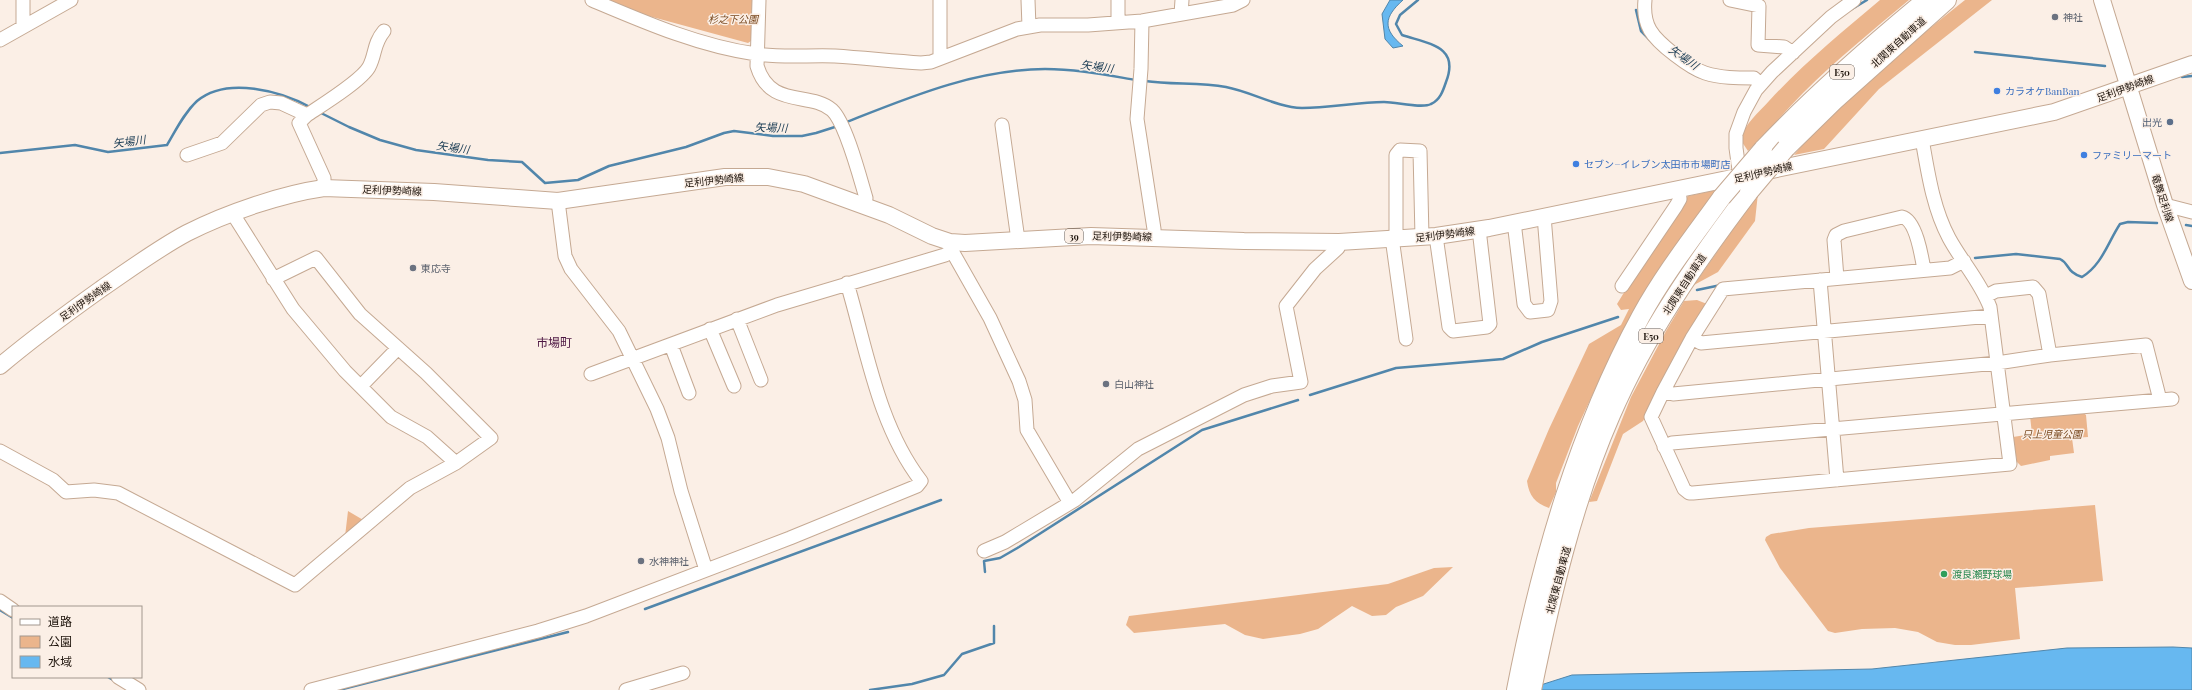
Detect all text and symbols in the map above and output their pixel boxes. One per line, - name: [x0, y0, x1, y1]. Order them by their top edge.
- place label: 神社: [2063, 10, 2083, 24]
- park label: 杉之下公園: [708, 12, 760, 26]
- marker: 神社: [2050, 12, 2060, 22]
- street label: 北関東自動車道: [1867, 13, 1929, 71]
- water label: 矢場川: [1666, 41, 1703, 73]
- water label: 矢場川: [1080, 56, 1115, 76]
- road number: E50: [1830, 65, 1854, 79]
- street label: 足利伊勢崎線: [2094, 71, 2156, 105]
- place label: カラオケBanBan: [2005, 84, 2079, 98]
- marker: カラオケBanBan: [1992, 86, 2002, 96]
- place label: 出光: [2142, 115, 2162, 129]
- marker: 出光: [2165, 117, 2175, 127]
- water label: 矢場川: [754, 119, 789, 135]
- water label: 矢場川: [112, 131, 147, 150]
- water label: 矢場川: [436, 137, 471, 157]
- place label: ファミリーマート: [2092, 148, 2172, 162]
- marker: ファミリーマート: [2079, 150, 2089, 160]
- place label: セブン−イレブン太田市市場町店: [1584, 157, 1730, 171]
- street label: 足利伊勢崎線: [1732, 158, 1794, 186]
- marker: セブン−イレブン太田市市場町店: [1571, 159, 1581, 169]
- street label: 足利伊勢崎線: [683, 170, 745, 190]
- street label: 竜舞足利線: [2149, 172, 2177, 224]
- street label: 足利伊勢崎線: [362, 182, 422, 198]
- street label: 足利伊勢崎線: [1414, 223, 1476, 245]
- street label: 足利伊勢崎線: [1092, 228, 1152, 244]
- road number: 39: [1065, 229, 1083, 243]
- street label: 北関東自動車道: [1659, 251, 1709, 317]
- place label: 東応寺: [421, 261, 451, 275]
- marker: 東応寺: [408, 263, 418, 273]
- street label: 足利伊勢崎線: [56, 278, 114, 324]
- road number: E50: [1639, 329, 1663, 343]
- district label: 市場町: [536, 334, 572, 350]
- place label: 白山神社: [1114, 377, 1154, 391]
- marker: 白山神社: [1101, 379, 1111, 389]
- park label: 只上児童公園: [2022, 427, 2084, 441]
- street label: 北関東自動車道: [1542, 544, 1574, 616]
- place label: 水神神社: [649, 554, 689, 568]
- marker: 水神神社: [636, 556, 646, 566]
- place label: 渡良瀬野球場: [1952, 567, 2012, 581]
- marker: 渡良瀬野球場: [1939, 569, 1949, 579]
- legend: [12, 606, 142, 678]
- text: 道路: [48, 613, 72, 629]
- text: 公園: [48, 633, 72, 649]
- text: 水域: [48, 653, 72, 669]

